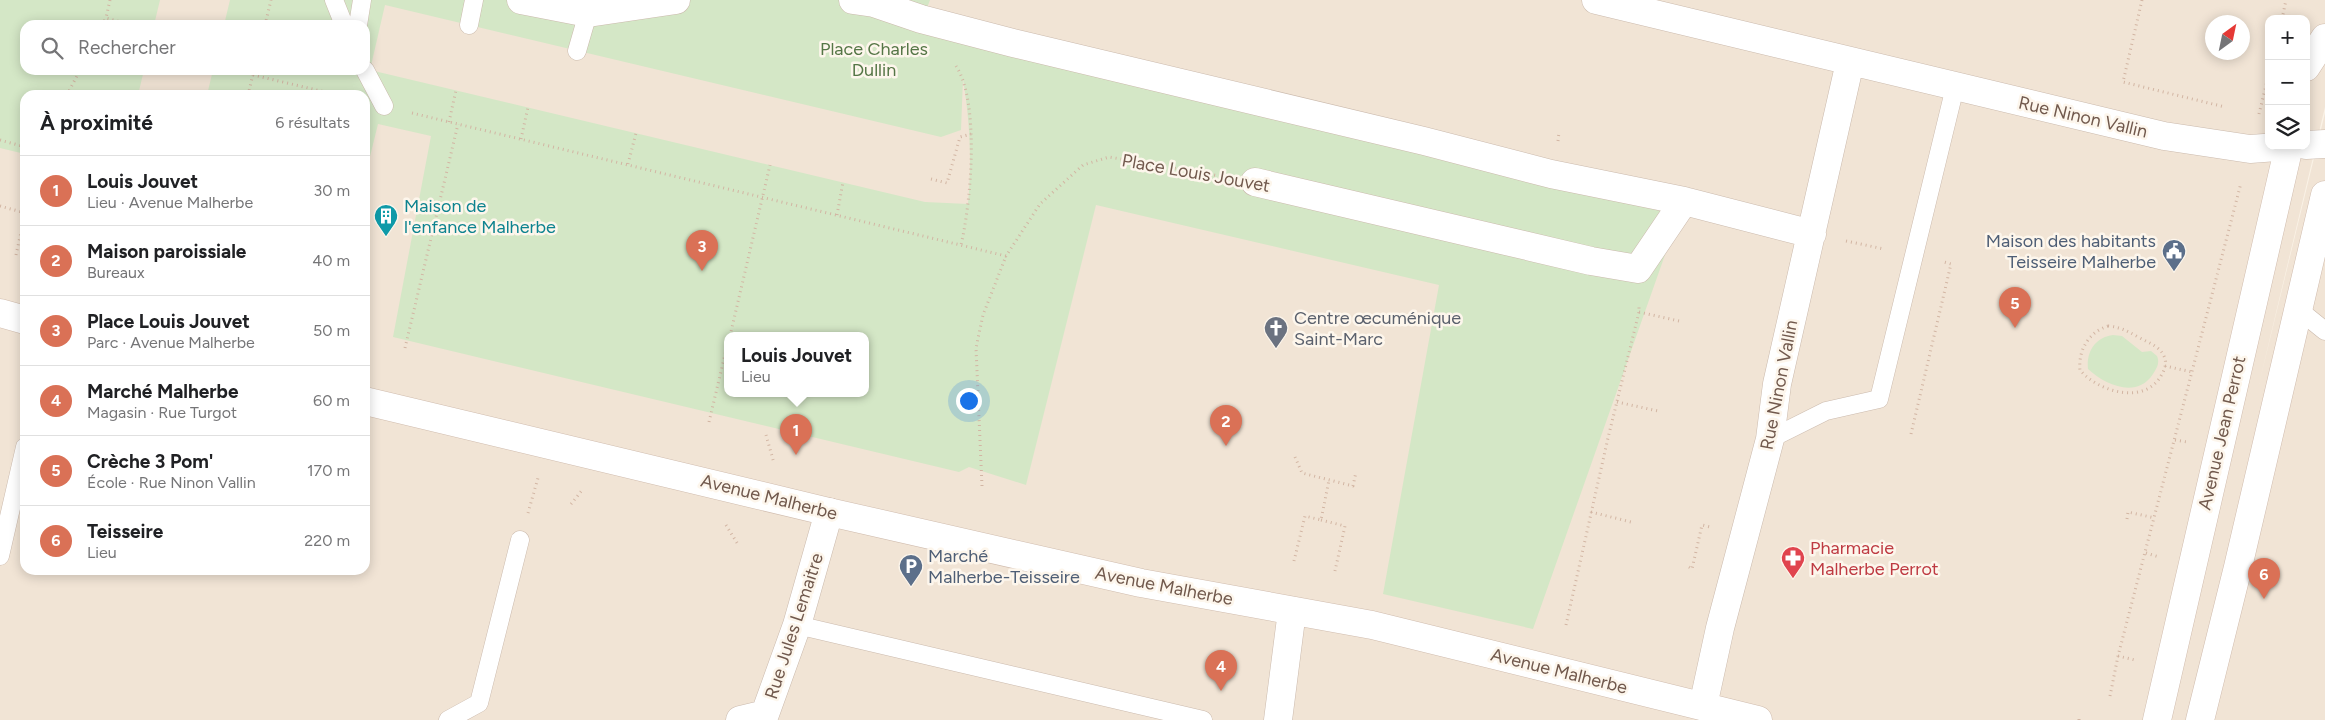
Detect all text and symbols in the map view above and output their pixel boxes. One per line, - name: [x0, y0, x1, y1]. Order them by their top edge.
- north arrow: [2205, 15, 2250, 60]
- map controls: [2265, 15, 2310, 150]
- button: +: [2265, 15, 2310, 60]
- search box: [20, 20, 370, 75]
- icon: search: [38, 34, 66, 62]
- text: Rechercher: [78, 36, 176, 59]
- park label: Place Charles Dullin: [820, 38, 928, 81]
- button: −: [2265, 60, 2310, 105]
- street label: Rue Ninon Vallin: [2016, 91, 2150, 143]
- button: layers: [2265, 105, 2310, 150]
- text: À proximité: [40, 110, 153, 135]
- text: 6 résultats: [275, 113, 350, 132]
- street label: Place Louis Jouvet: [1120, 149, 1272, 197]
- text: Louis Jouvet: [87, 170, 198, 193]
- text: 1: [53, 181, 59, 200]
- text: 30 m: [313, 181, 350, 200]
- text: Lieu · Avenue Malherbe: [87, 193, 253, 212]
- place label: Maison de l'enfance Malherbe: [404, 195, 556, 238]
- building icon: Maison de l'enfance Malherbe: [373, 203, 399, 237]
- pin: 3: [686, 230, 718, 271]
- place label: Maison des habitants Teisseire Malherbe: [1986, 230, 2156, 273]
- public building icon: Maison des habitants Teisseire Malherbe: [2161, 238, 2187, 272]
- text: Maison paroissiale: [87, 240, 246, 263]
- text: 2: [51, 251, 61, 270]
- text: 40 m: [312, 251, 350, 270]
- text: Bureaux: [87, 263, 145, 282]
- pin: 5: [1999, 287, 2031, 328]
- place label: Centre œcuménique Saint-Marc: [1294, 307, 1461, 350]
- text: Place Louis Jouvet: [87, 310, 250, 333]
- church icon: Centre œcuménique Saint-Marc: [1263, 315, 1289, 349]
- street label: Rue Ninon Vallin: [1756, 318, 1802, 452]
- text: 3: [52, 321, 60, 340]
- text: 50 m: [313, 321, 350, 340]
- popup: [724, 332, 869, 397]
- text: Parc · Avenue Malherbe: [87, 333, 255, 352]
- text: Louis Jouvet: [741, 344, 852, 367]
- street label: Avenue Jean Perrot: [2194, 354, 2250, 512]
- text: Lieu: [741, 367, 771, 386]
- text: Marché Malherbe: [87, 380, 238, 403]
- your location: [956, 388, 982, 414]
- text: 4: [51, 391, 61, 410]
- text: 60 m: [313, 391, 350, 410]
- text: Magasin · Rue Turgot: [87, 403, 237, 422]
- pin: 2: [1210, 405, 1242, 446]
- pin: 1: [780, 414, 812, 455]
- text: Crèche 3 Pom': [87, 450, 213, 473]
- text: 5: [51, 461, 61, 480]
- text: 170 m: [307, 461, 350, 480]
- street label: Avenue Malherbe: [698, 469, 840, 525]
- text: École · Rue Ninon Vallin: [87, 473, 256, 492]
- text: Teisseire: [87, 520, 163, 543]
- text: 6: [51, 531, 61, 550]
- text: 220 m: [304, 531, 350, 550]
- place label: Pharmacie Malherbe Perrot: [1810, 537, 1939, 580]
- text: Lieu: [87, 543, 117, 562]
- place label: Marché Malherbe-Teisseire: [928, 545, 1080, 588]
- pharmacy icon: Pharmacie Malherbe Perrot: [1780, 545, 1806, 579]
- street label: Rue Jules Lemaitre: [760, 550, 828, 702]
- parking icon: Marché Malherbe-Teisseire: [898, 553, 924, 587]
- pin: 6: [2248, 558, 2280, 599]
- street label: Avenue Malherbe: [1093, 562, 1235, 610]
- street label: Avenue Malherbe: [1488, 643, 1630, 699]
- pin: 4: [1205, 650, 1237, 691]

